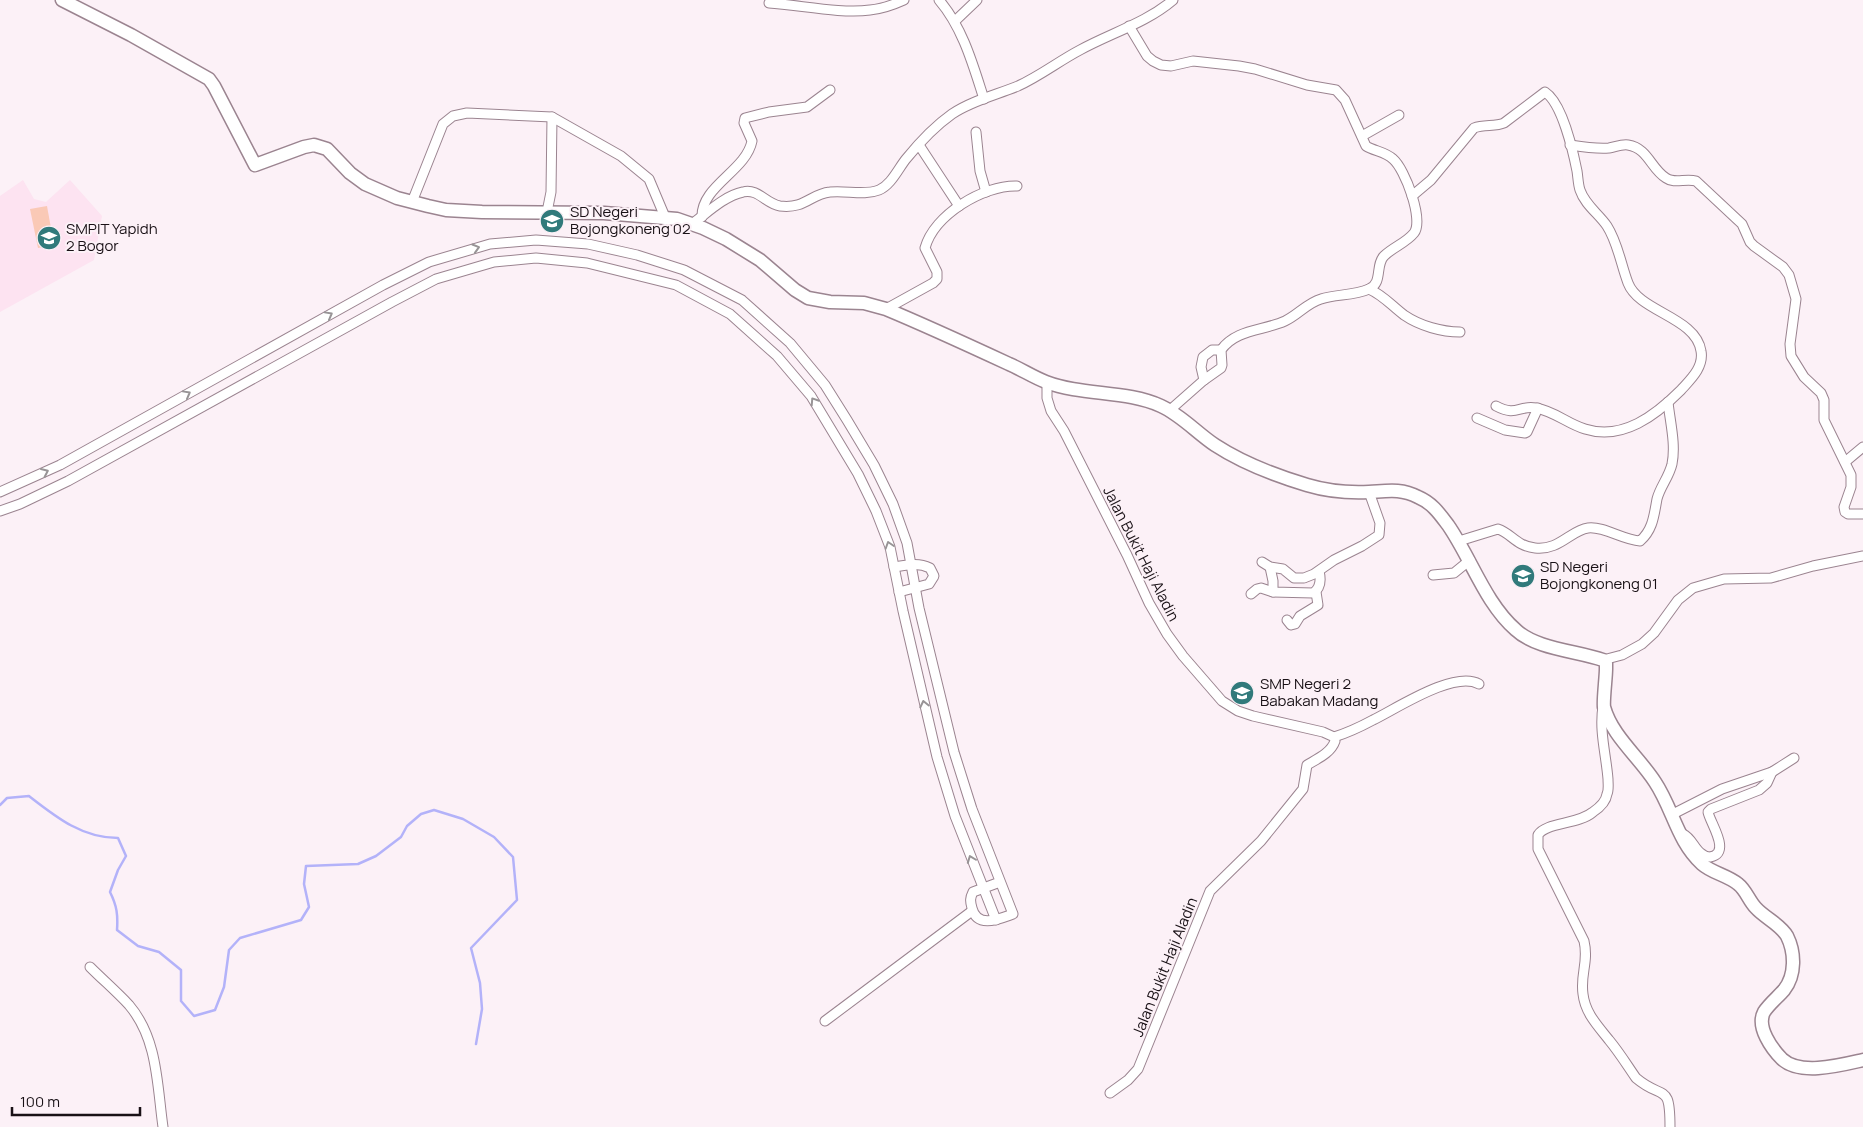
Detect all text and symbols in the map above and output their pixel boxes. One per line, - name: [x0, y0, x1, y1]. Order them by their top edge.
- place label: SD Negeri Bojongkoneng 02: [570, 201, 691, 239]
- school or university icon: SD Negeri Bojongkoneng 02: [539, 208, 565, 234]
- place label: SMPIT Yapidh 2 Bogor: [66, 218, 158, 256]
- school or university icon: SMPIT Yapidh 2 Bogor: [36, 225, 62, 251]
- one-way arrow: [472, 243, 480, 253]
- one-way arrow: [324, 312, 333, 322]
- one-way arrow: [182, 390, 191, 400]
- one-way arrow: [811, 398, 820, 407]
- one-way arrow: [40, 468, 49, 478]
- street label: Jalan Bukit Haji Aladin: [1098, 483, 1185, 625]
- one-way arrow: [884, 541, 894, 550]
- place label: SD Negeri Bojongkoneng 01: [1540, 556, 1658, 594]
- school or university icon: SD Negeri Bojongkoneng 01: [1510, 563, 1536, 589]
- place label: SMP Negeri 2 Babakan Madang: [1260, 673, 1378, 711]
- school or university icon: SMP Negeri 2 Babakan Madang: [1229, 680, 1255, 706]
- one-way arrow: [919, 699, 930, 708]
- one-way arrow: [967, 855, 977, 864]
- street label: Jalan Bukit Haji Aladin: [1127, 894, 1202, 1040]
- scale bar: [12, 1084, 140, 1116]
- text: 100 m: [20, 1091, 60, 1112]

